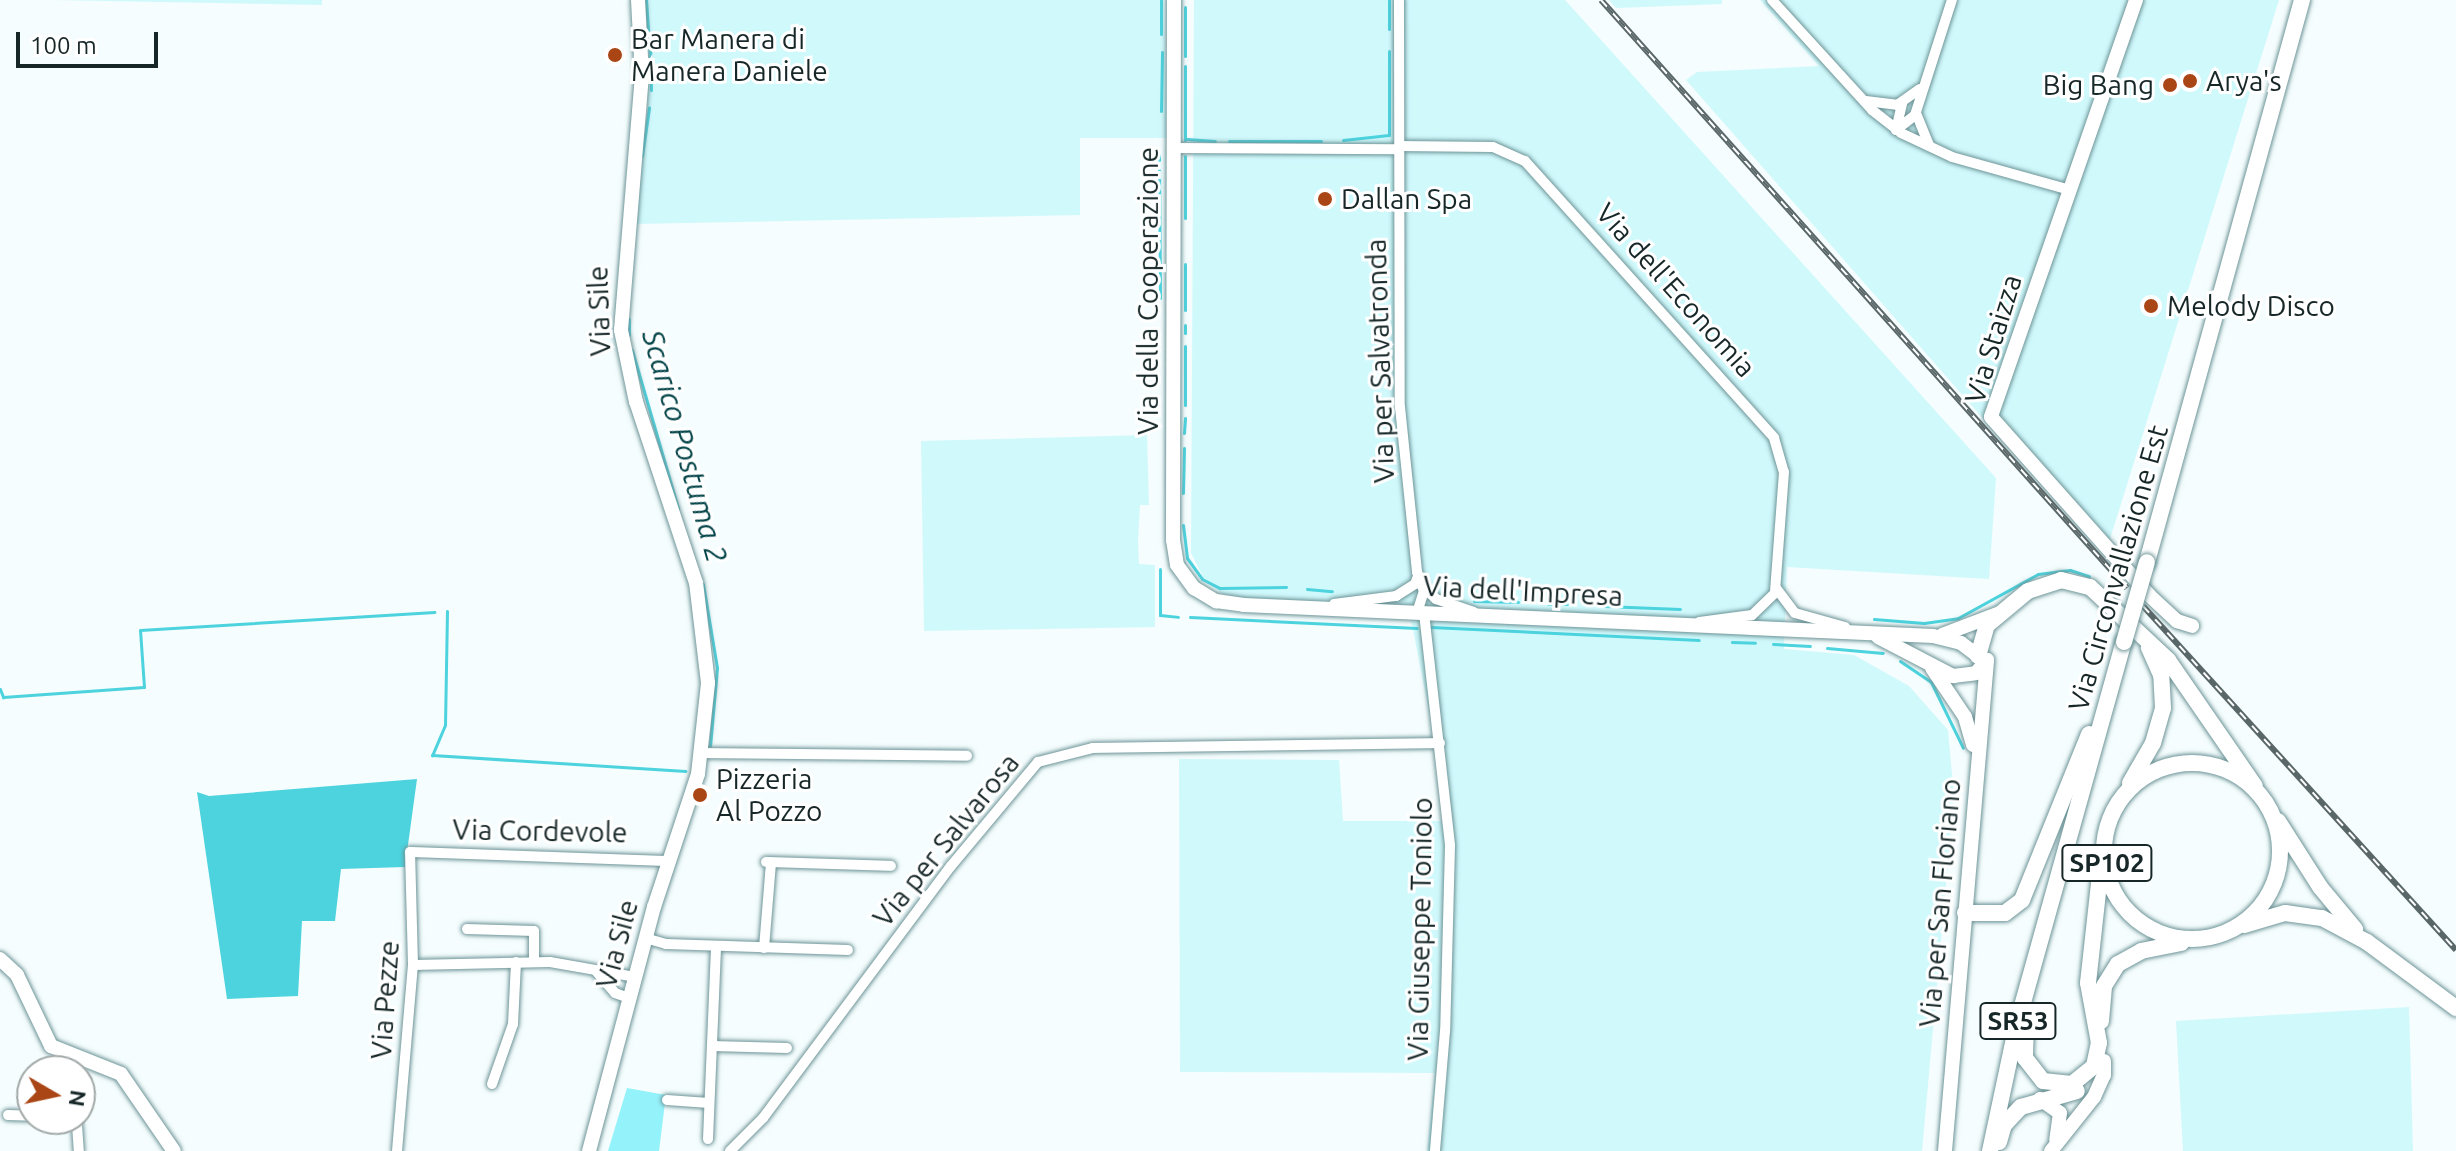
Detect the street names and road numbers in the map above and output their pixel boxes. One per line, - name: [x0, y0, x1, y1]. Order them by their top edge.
- street label: Via della Cooperazione: [1131, 147, 1165, 435]
- street label: Via dell'Economia: [1589, 196, 1763, 384]
- street label: Via per Salvatronda: [1359, 238, 1401, 484]
- street label: Via Sile: [581, 265, 617, 357]
- street label: Via Staizza: [1957, 270, 2029, 408]
- street label: Via Circonvallazione Est: [2061, 421, 2175, 715]
- street label: Via dell'Impresa: [1422, 569, 1624, 613]
- street label: Via per Salvarosa: [866, 747, 1026, 933]
- street label: Via per San Floriano: [1912, 777, 1968, 1029]
- street label: Via Giuseppe Toniolo: [1401, 797, 1439, 1061]
- street label: Via Cordevole: [452, 813, 628, 849]
- road number: SP102: [2061, 841, 2153, 885]
- street label: Via Sile: [589, 896, 645, 992]
- street label: Via Pezze: [364, 940, 406, 1060]
- road number: SR53: [1978, 999, 2058, 1043]

